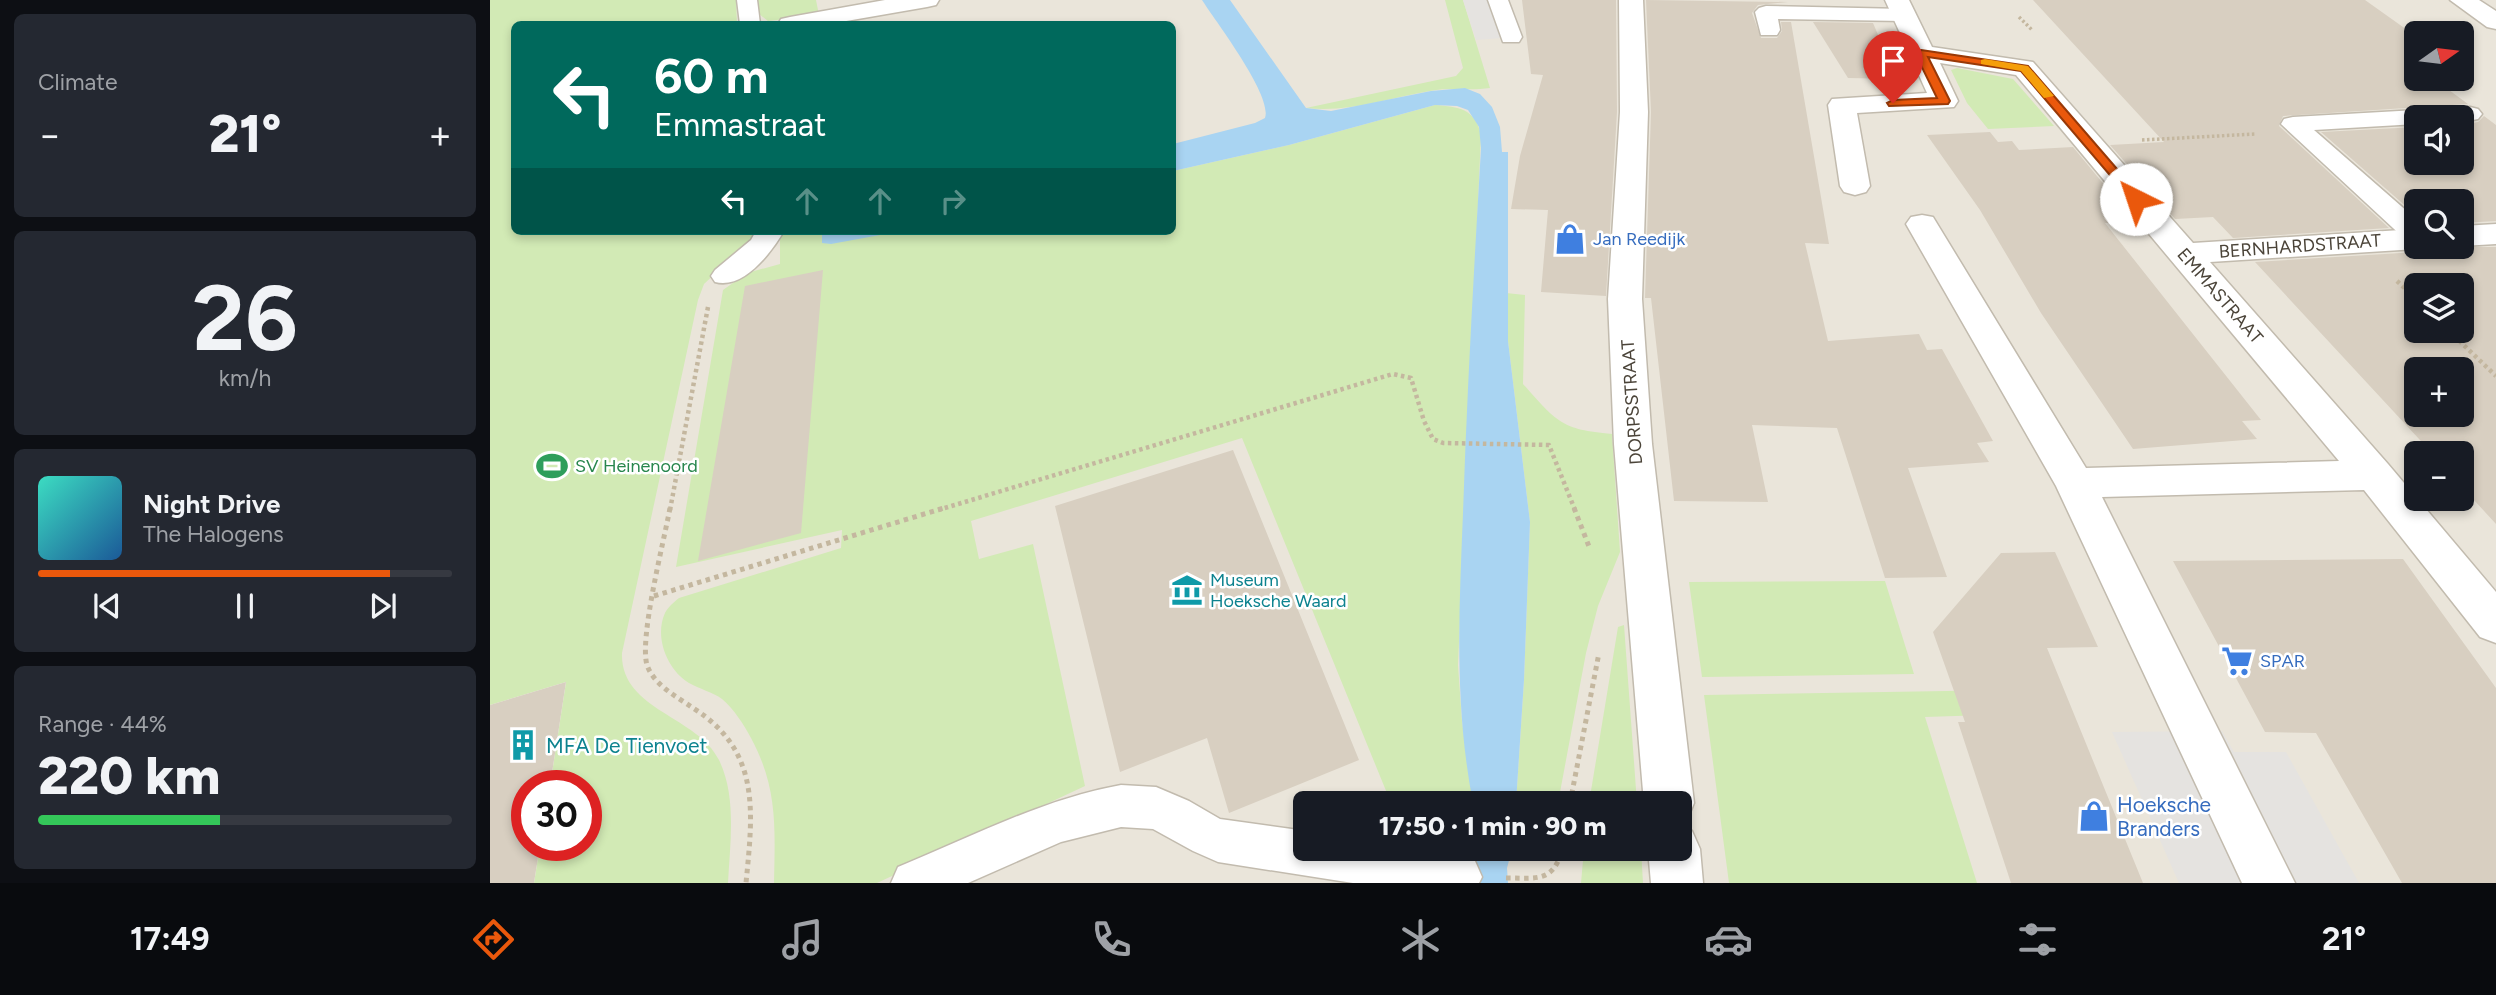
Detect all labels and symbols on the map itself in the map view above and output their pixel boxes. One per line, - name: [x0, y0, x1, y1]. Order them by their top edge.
- north arrow: [2404, 21, 2474, 91]
- pin: [1863, 31, 1923, 103]
- position arrow: [2099, 162, 2173, 236]
- shop icon: Jan Reedijk: [1553, 222, 1587, 256]
- place label: Jan Reedijk: [1593, 228, 1685, 250]
- street label: BERNHARDSTRAAT: [2218, 229, 2382, 263]
- street label: EMMASTRAAT: [2172, 244, 2268, 348]
- street label: DORPSSTRAAT: [1617, 339, 1647, 465]
- sports icon: SV Heinenoord: [535, 449, 569, 483]
- place label: SV Heinenoord: [575, 455, 698, 477]
- place label: Museum Hoeksche Waard: [1210, 569, 1347, 612]
- museum icon: Museum Hoeksche Waard: [1170, 573, 1204, 607]
- supermarket icon: SPAR: [2220, 644, 2254, 678]
- place label: SPAR: [2260, 650, 2305, 672]
- building icon: MFA De Tienvoet: [506, 728, 540, 762]
- place label: MFA De Tienvoet: [546, 733, 707, 758]
- speed limit sign: 30: [511, 770, 602, 861]
- place label: Hoeksche Branders: [2117, 792, 2211, 841]
- shop icon: Hoeksche Branders: [2077, 799, 2111, 833]

